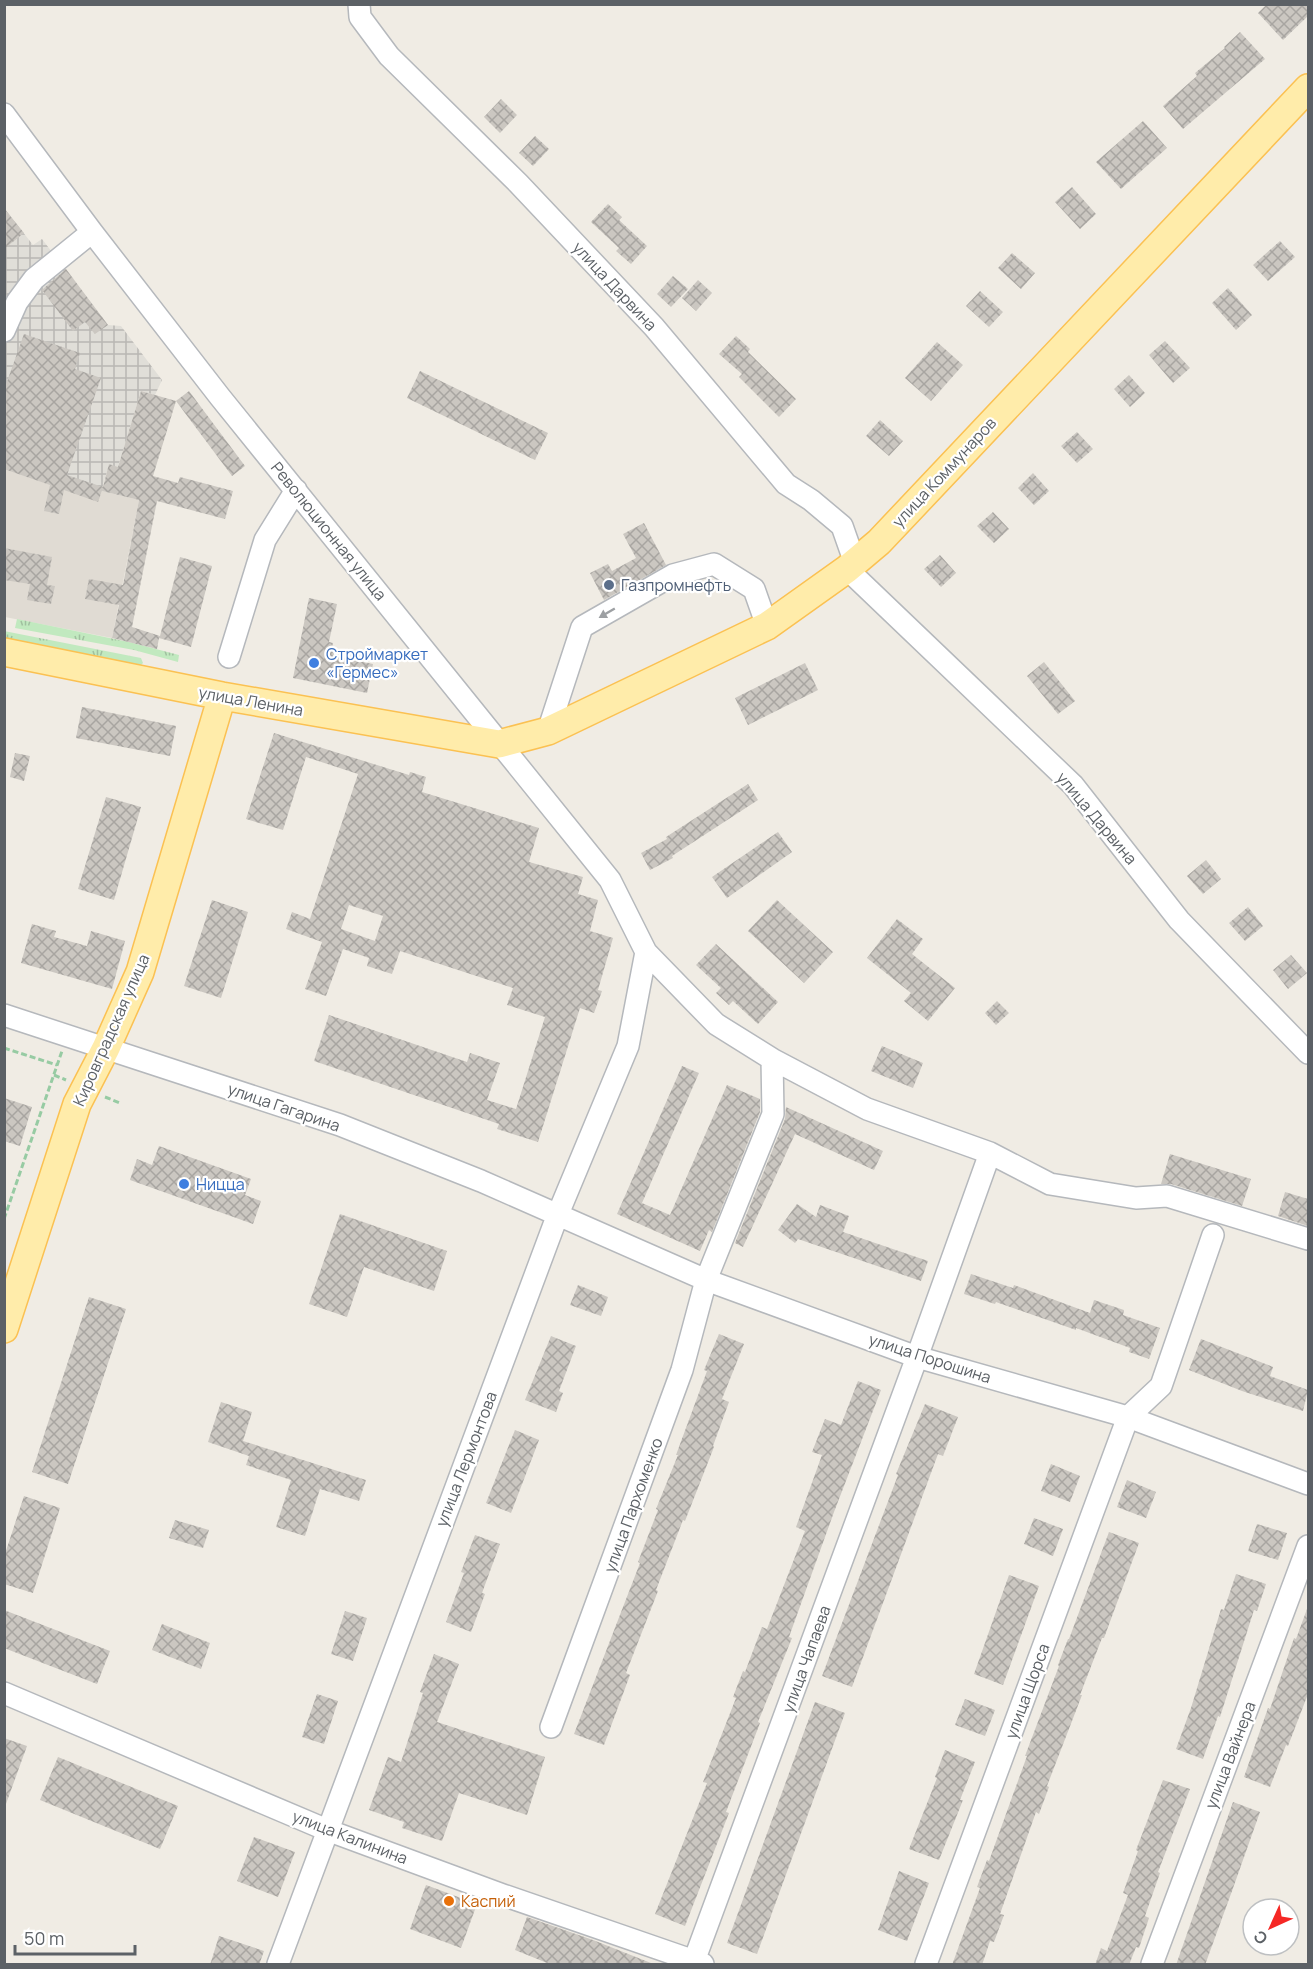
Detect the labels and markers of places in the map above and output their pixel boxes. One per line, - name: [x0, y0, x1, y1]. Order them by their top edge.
- place label: Газпромнефть: [621, 574, 731, 596]
- marker: Газпромнефть: [602, 578, 616, 592]
- place label: Строймаркет «Гермес»: [326, 643, 428, 683]
- marker: Строймаркет «Гермес»: [307, 656, 321, 670]
- place label: Ницца: [196, 1173, 245, 1195]
- marker: Ницца: [177, 1177, 191, 1191]
- place label: Каспий: [461, 1890, 516, 1912]
- marker: Каспий: [442, 1894, 456, 1908]

